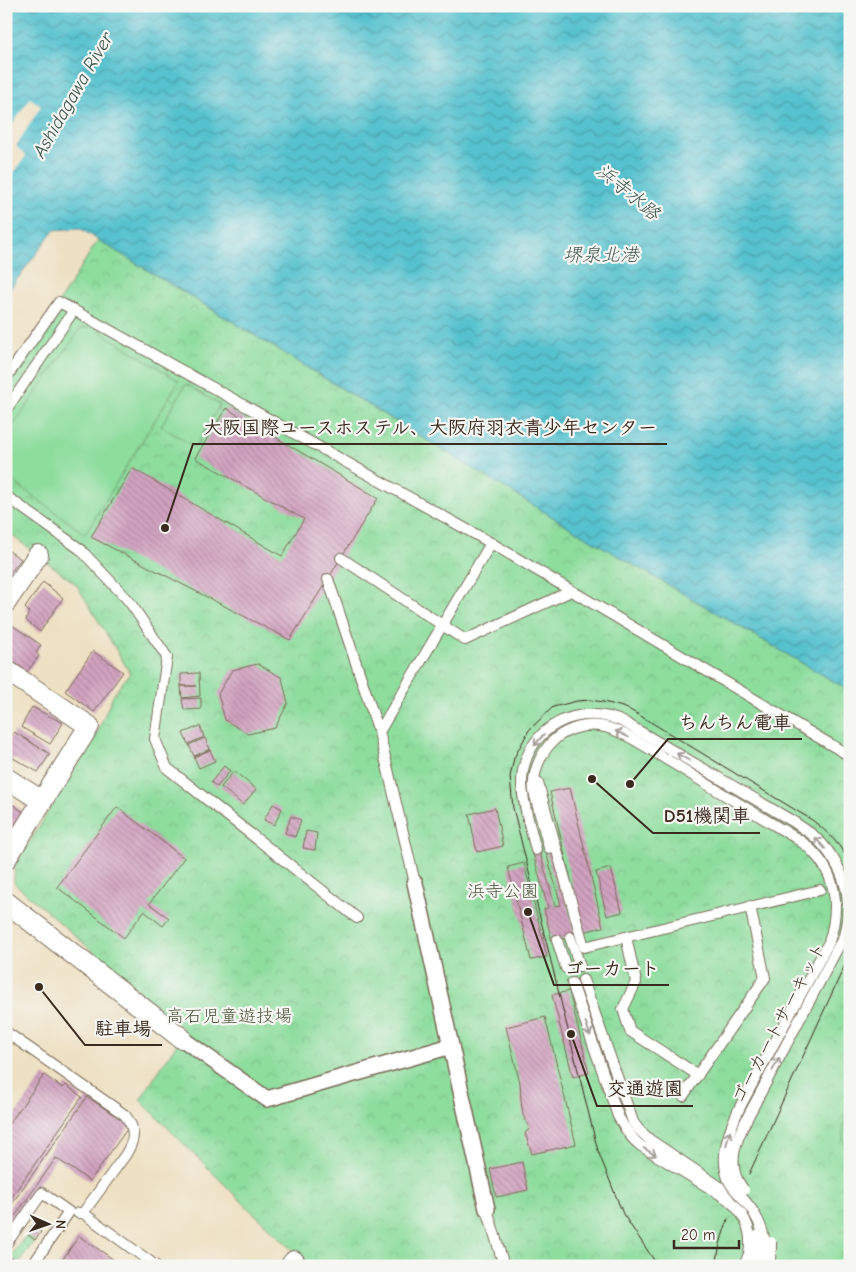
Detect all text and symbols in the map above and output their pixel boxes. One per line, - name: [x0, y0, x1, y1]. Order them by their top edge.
- water label: Ashidagawa River: [28, 27, 119, 162]
- water label: 浜寺水路: [592, 159, 665, 225]
- water label: 堺泉北港: [563, 244, 641, 266]
- callout: 大阪国際ユースホステル、大阪府羽衣青少年センター: [193, 410, 667, 444]
- text: 大阪国際ユースホステル、大阪府羽衣青少年センター: [203, 417, 657, 439]
- callout: ちんちん電車: [668, 705, 802, 739]
- text: ちんちん電車: [679, 712, 791, 734]
- one-way arrow: [614, 729, 629, 739]
- one-way arrow: [533, 733, 544, 746]
- one-way arrow: [676, 751, 690, 761]
- callout: D51機関車: [653, 799, 760, 833]
- text: D51機関車: [664, 805, 750, 827]
- one-way arrow: [814, 836, 826, 849]
- park label: 浜寺公園: [467, 881, 539, 902]
- street label: ゴーカートサーキット: [727, 939, 831, 1107]
- callout: ゴーカート: [554, 951, 669, 985]
- text: ゴーカート: [564, 958, 660, 980]
- park label: 高石児童遊技場: [166, 1006, 292, 1027]
- callout: 駐車場: [85, 1011, 162, 1045]
- text: 駐車場: [94, 1018, 152, 1040]
- one-way arrow: [584, 1021, 593, 1036]
- one-way arrow: [771, 1057, 781, 1072]
- callout: 交通遊園: [597, 1072, 693, 1106]
- text: 交通遊園: [607, 1078, 683, 1100]
- one-way arrow: [724, 1130, 733, 1146]
- one-way arrow: [642, 1147, 656, 1157]
- north arrow: [22, 1200, 72, 1250]
- scale bar: [674, 1217, 738, 1249]
- text: N: [52, 1220, 69, 1229]
- text: 20 m: [681, 1226, 715, 1244]

